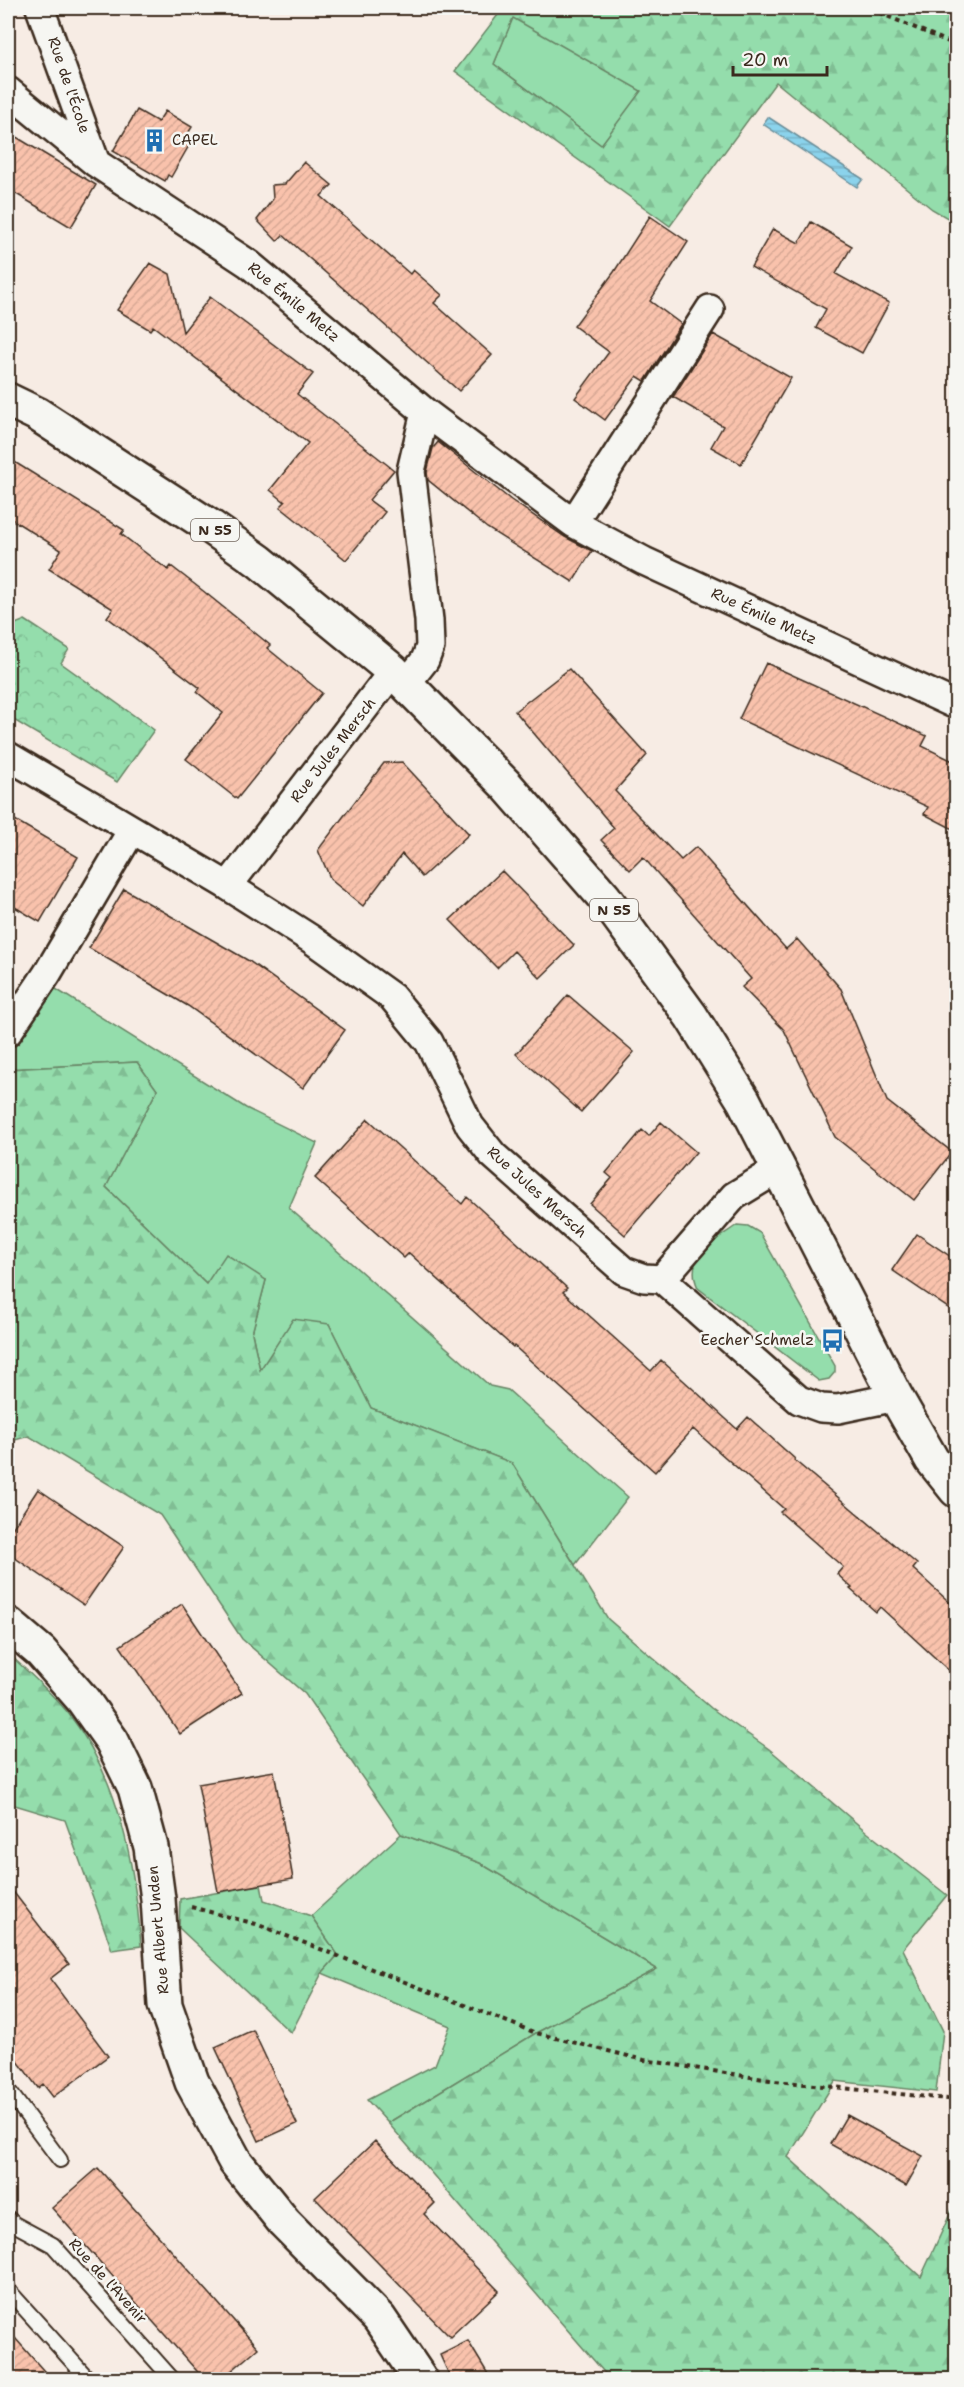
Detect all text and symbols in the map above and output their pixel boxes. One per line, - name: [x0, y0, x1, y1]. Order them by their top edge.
- street label: Rue de l'École: [43, 34, 96, 136]
- scale bar: [733, 39, 828, 77]
- text: 20 m: [742, 48, 788, 72]
- building icon: CAPEL: [141, 127, 167, 153]
- place label: CAPEL: [172, 130, 218, 150]
- street label: Rue Émile Metz: [244, 257, 345, 346]
- road number: N 55: [191, 519, 239, 541]
- street label: Rue Émile Metz: [708, 582, 820, 649]
- street label: Rue Jules Mersch: [286, 693, 380, 807]
- road number: N 55: [590, 899, 638, 921]
- street label: Rue Jules Mersch: [483, 1142, 591, 1242]
- bus stop icon: Eecher Schmelz: [819, 1327, 845, 1353]
- place label: Eecher Schmelz: [700, 1330, 814, 1350]
- street label: Rue Albert Unden: [142, 1865, 174, 1995]
- street label: Rue de l'Avenir: [64, 2234, 152, 2328]

